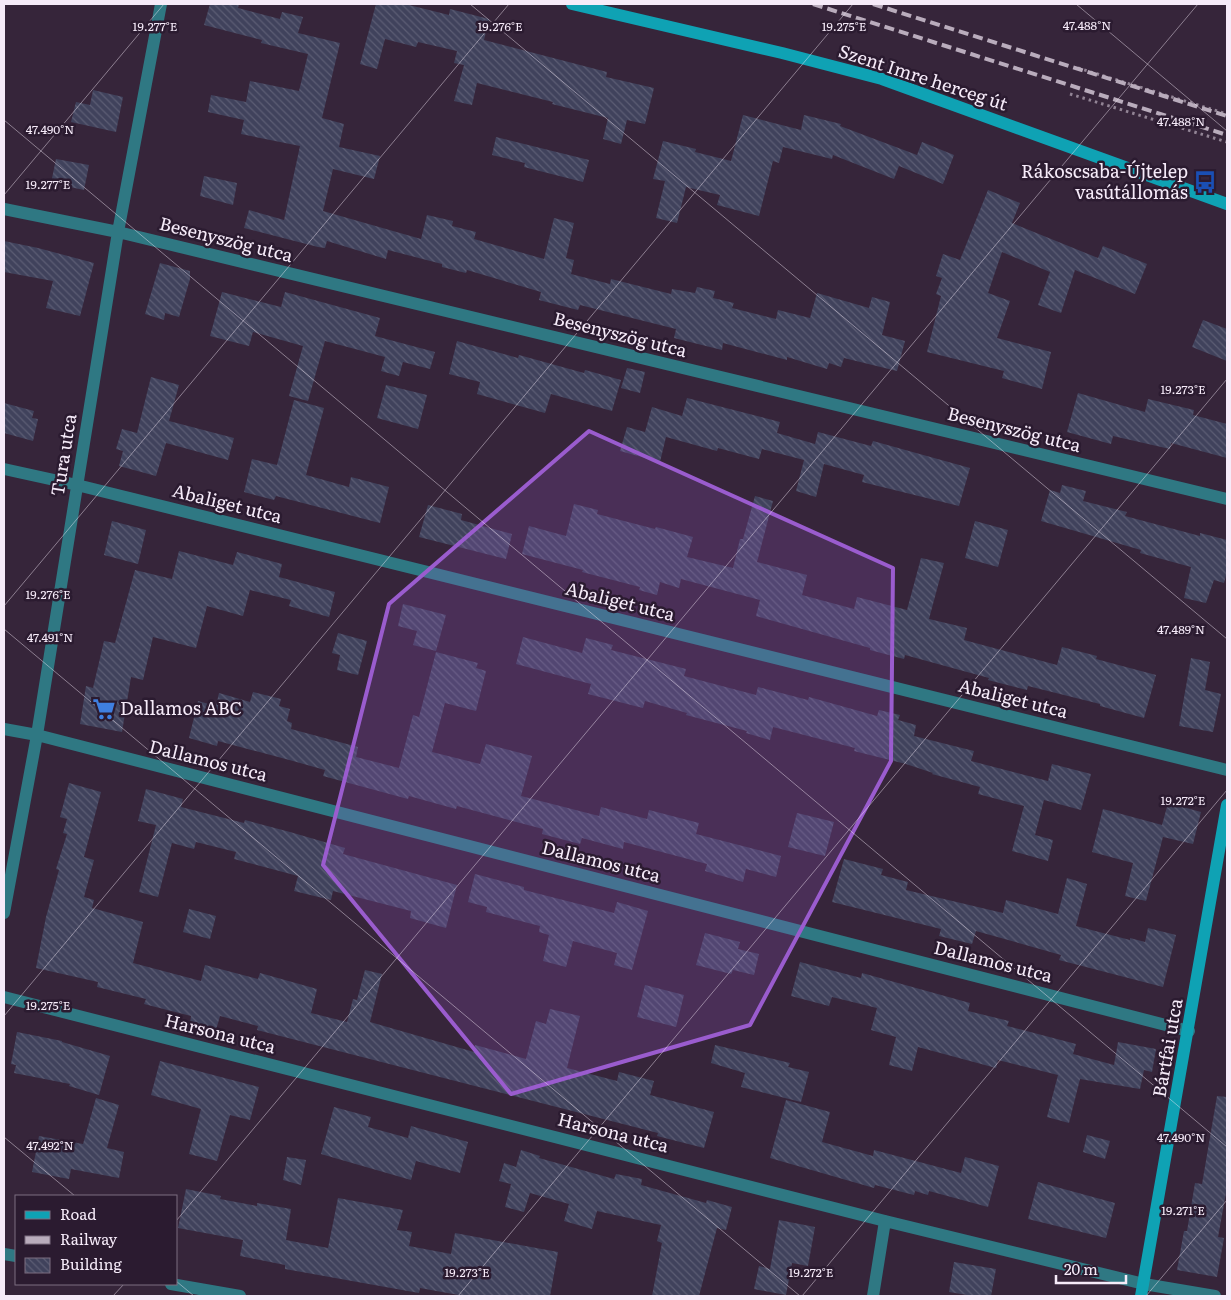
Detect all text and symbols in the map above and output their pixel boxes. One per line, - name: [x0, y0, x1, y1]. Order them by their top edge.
- text: 47.488°N: [1063, 16, 1111, 34]
- text: 19.277°E: [133, 17, 178, 35]
- text: 19.276°E: [477, 17, 523, 35]
- text: 19.275°E: [822, 17, 867, 35]
- street label: Szent Imre herceg út: [836, 37, 1012, 117]
- text: 47.488°N: [1157, 112, 1205, 130]
- text: 47.490°N: [26, 120, 74, 138]
- place label: Rákoscsaba-Újtelep vasútállomás: [1021, 157, 1188, 205]
- bus stop icon: Rákoscsaba-Újtelep vasútállomás: [1192, 169, 1218, 195]
- text: 19.277°E: [26, 175, 71, 193]
- street label: Besenyszög utca: [157, 209, 296, 268]
- street label: Besenyszög utca: [551, 304, 690, 363]
- text: 19.273°E: [1160, 380, 1206, 398]
- street label: Besenyszög utca: [945, 399, 1084, 458]
- street label: Tura utca: [43, 411, 82, 498]
- street label: Abaliget utca: [170, 476, 285, 529]
- street label: Abaliget utca: [563, 574, 678, 627]
- text: 19.276°E: [25, 585, 71, 603]
- text: 47.489°N: [1157, 620, 1205, 638]
- text: 47.491°N: [27, 628, 73, 646]
- street label: Abaliget utca: [956, 671, 1071, 724]
- place label: Dallamos ABC: [120, 694, 242, 721]
- supermarket icon: Dallamos ABC: [91, 696, 117, 722]
- street label: Dallamos utca: [146, 732, 271, 787]
- text: 19.272°E: [1161, 791, 1206, 809]
- street label: Dallamos utca: [539, 833, 664, 888]
- street label: Dallamos utca: [931, 933, 1056, 988]
- text: 19.275°E: [26, 996, 71, 1014]
- street label: Bártfai utca: [1145, 996, 1189, 1099]
- street label: Harsona utca: [162, 1006, 279, 1059]
- street label: Harsona utca: [555, 1105, 672, 1158]
- text: 47.490°N: [1157, 1128, 1205, 1146]
- text: 47.492°N: [26, 1136, 74, 1154]
- legend: [15, 1195, 178, 1285]
- text: 19.271°E: [1161, 1201, 1205, 1219]
- text: Road: [60, 1202, 96, 1225]
- text: Railway: [60, 1227, 118, 1250]
- text: Building: [60, 1252, 122, 1275]
- scale bar: [1056, 1252, 1126, 1284]
- text: 20 m: [1064, 1257, 1098, 1280]
- text: 19.273°E: [444, 1263, 490, 1281]
- text: 19.272°E: [789, 1263, 834, 1281]

